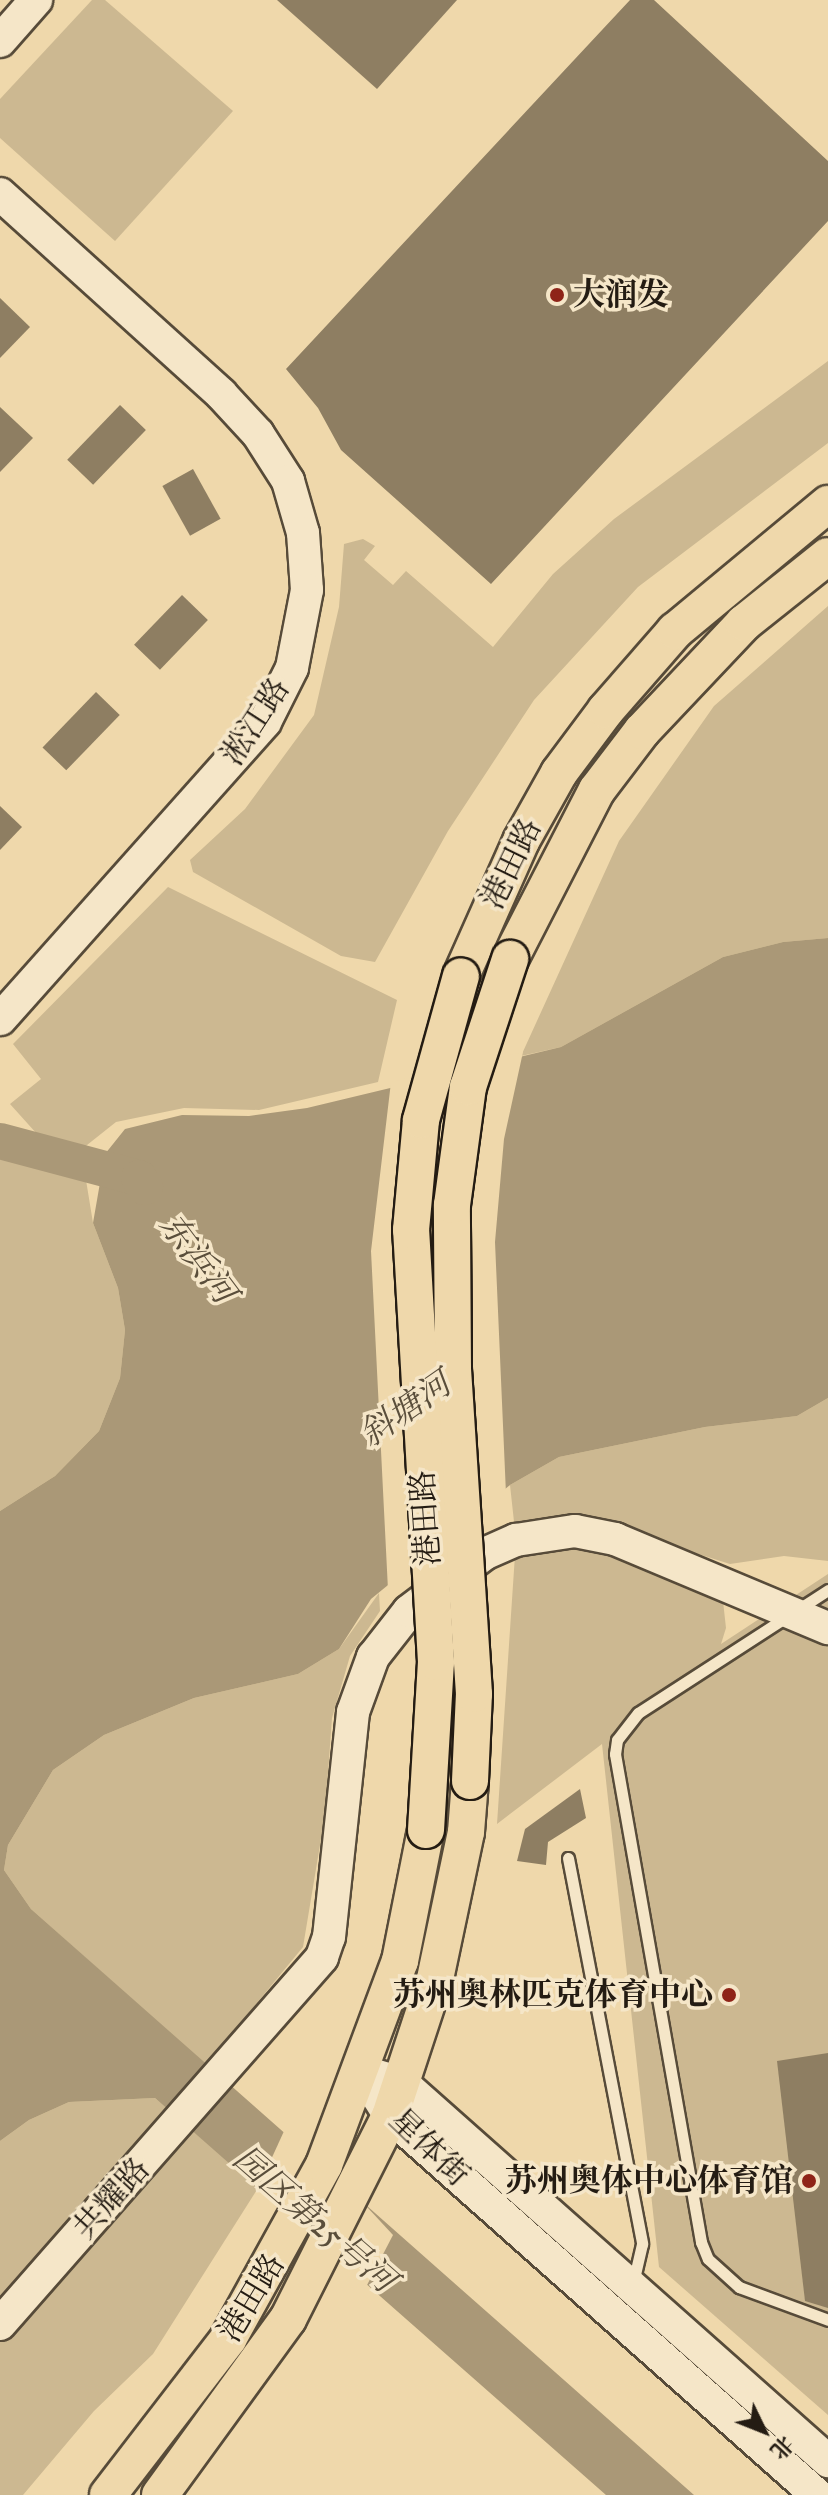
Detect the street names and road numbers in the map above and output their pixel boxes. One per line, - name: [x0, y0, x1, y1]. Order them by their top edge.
- street label: 淞江路: [214, 671, 298, 773]
- street label: 港田路: [474, 812, 550, 916]
- street label: 港田路: [403, 1469, 449, 1567]
- street label: 星体街: [381, 2101, 477, 2195]
- street label: 共耀路: [66, 2150, 158, 2248]
- street label: 港田路: [211, 2247, 293, 2349]

